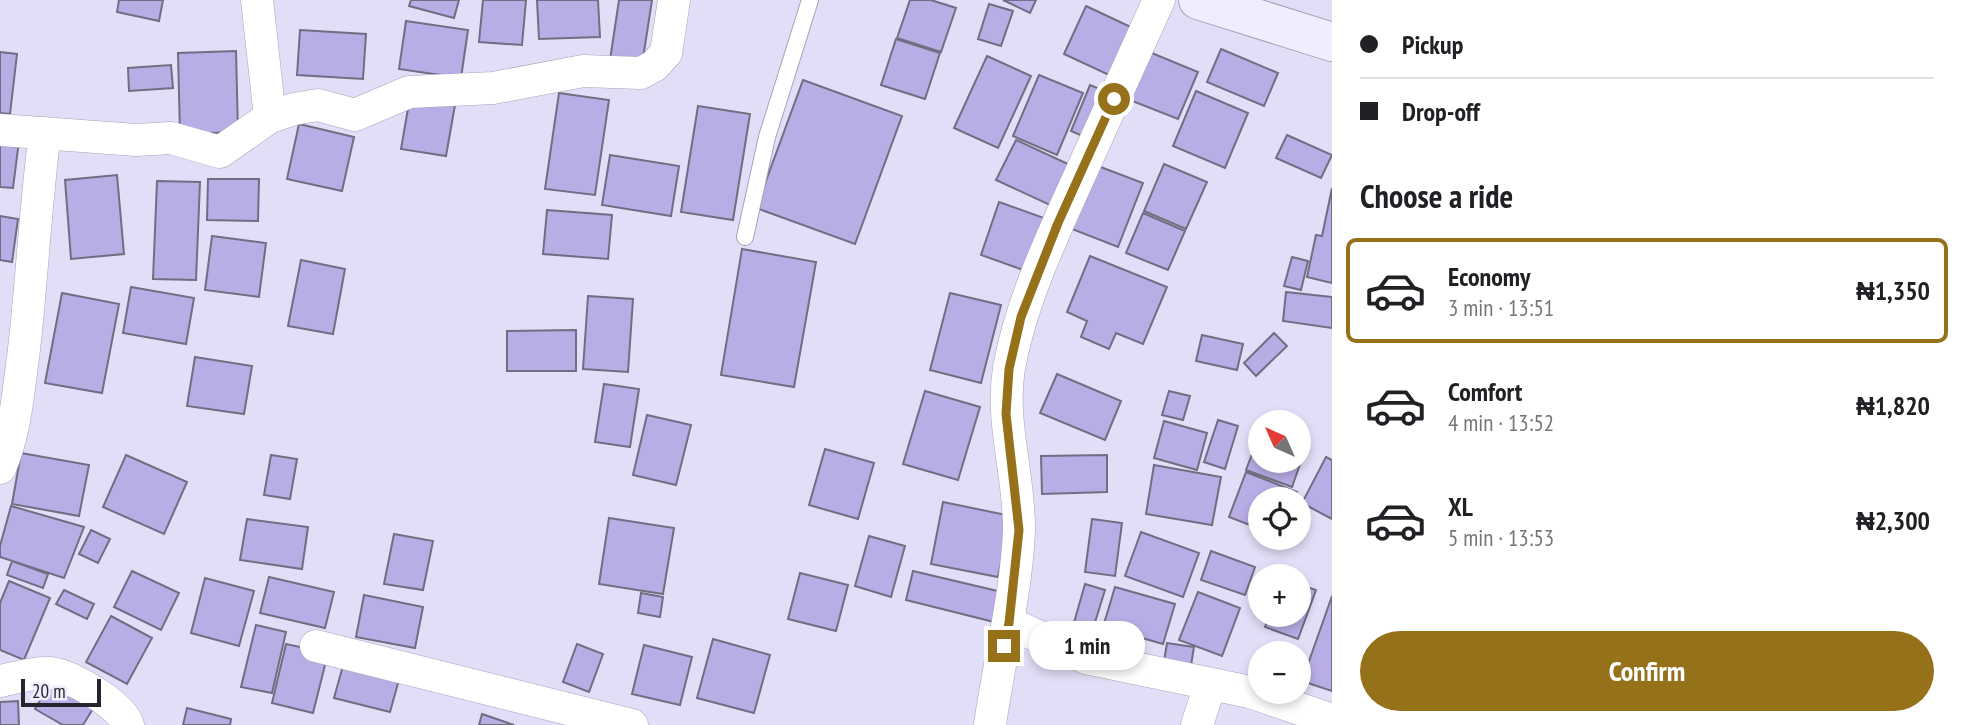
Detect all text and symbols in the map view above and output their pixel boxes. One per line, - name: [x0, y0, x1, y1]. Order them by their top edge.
- text: Pickup: [1402, 28, 1463, 61]
- route start: [1098, 83, 1130, 115]
- text: Drop-off: [1402, 95, 1480, 128]
- text: Choose a ride: [1360, 175, 1513, 217]
- icon: car: [1364, 259, 1427, 322]
- text: Economy: [1448, 260, 1530, 293]
- text: ₦1,350: [1856, 274, 1930, 307]
- text: 3 min · 13:51: [1448, 293, 1554, 322]
- icon: car: [1364, 374, 1427, 437]
- text: Comfort: [1448, 375, 1522, 408]
- text: ₦1,820: [1856, 389, 1930, 422]
- text: 4 min · 13:52: [1448, 408, 1554, 437]
- north arrow: [1248, 410, 1311, 472]
- map controls: [1248, 410, 1311, 704]
- button: locate: [1248, 487, 1311, 550]
- icon: car: [1364, 489, 1427, 552]
- text: XL: [1448, 490, 1473, 523]
- text: ₦2,300: [1856, 504, 1930, 537]
- text: 5 min · 13:53: [1448, 523, 1554, 552]
- button: +: [1248, 564, 1311, 627]
- callout: 1 min: [1028, 622, 1144, 670]
- route end: [988, 630, 1020, 662]
- text: 1 min: [1064, 631, 1110, 660]
- button: Confirm: [1360, 631, 1934, 711]
- button: −: [1248, 641, 1311, 704]
- scale bar: [21, 676, 102, 708]
- text: 20 m: [32, 679, 66, 703]

